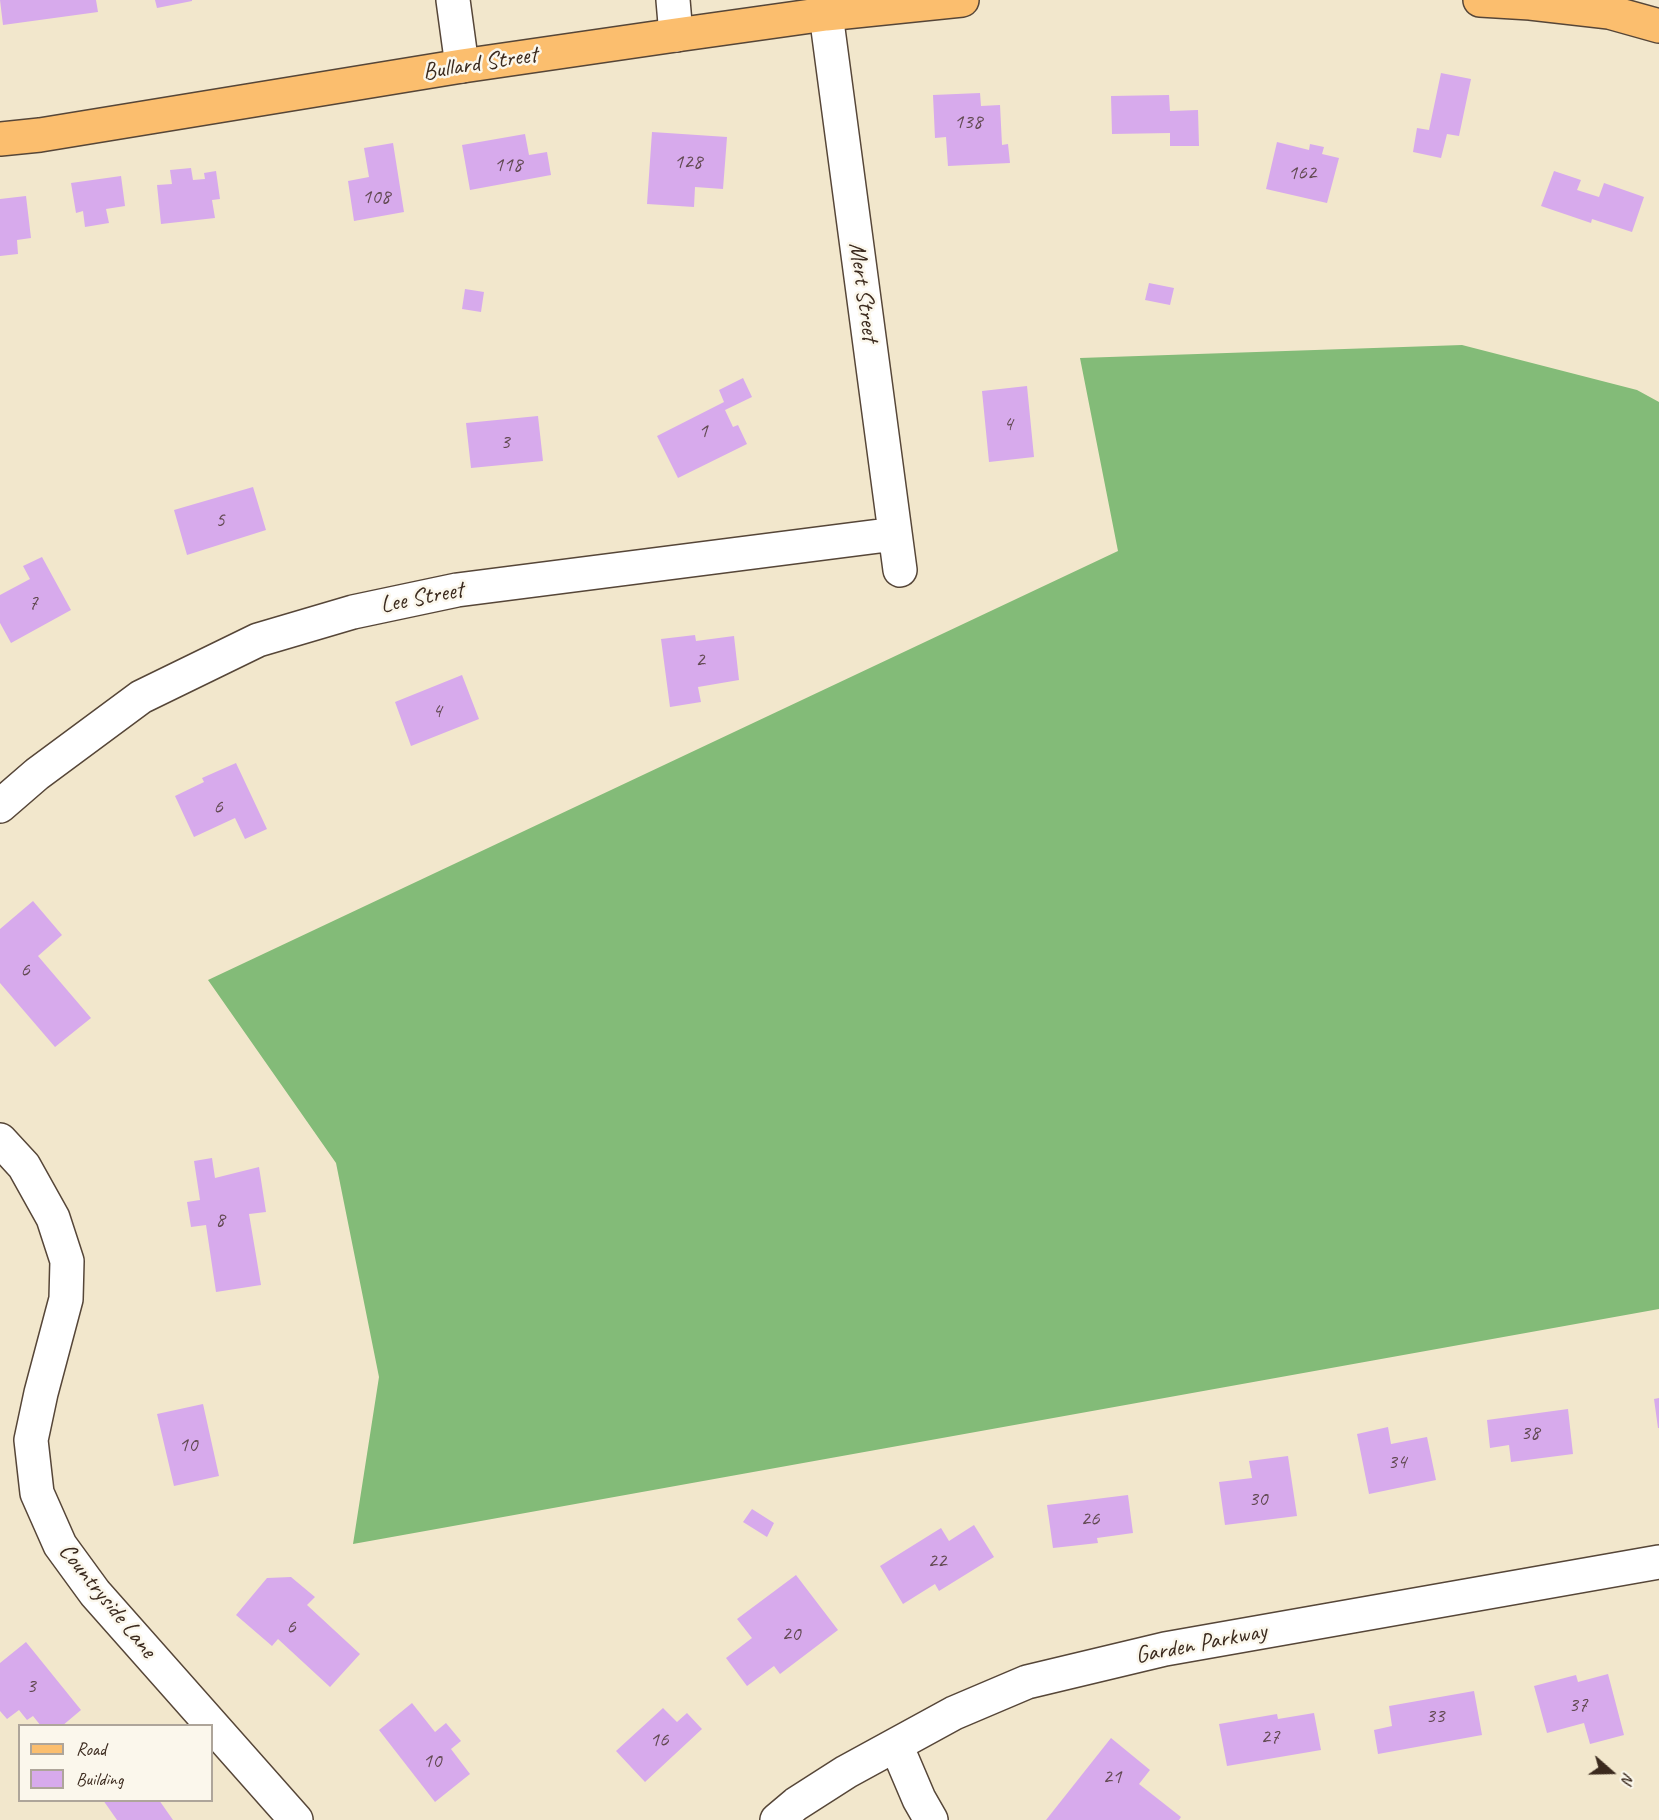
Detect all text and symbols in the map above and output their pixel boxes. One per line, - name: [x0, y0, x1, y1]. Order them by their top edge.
- street label: Bullard Street: [421, 41, 539, 87]
- house number: 138: [954, 109, 982, 135]
- house number: 128: [674, 149, 702, 175]
- house number: 118: [494, 152, 522, 178]
- house number: 162: [1288, 160, 1316, 186]
- house number: 108: [362, 184, 390, 210]
- street label: Mert Street: [842, 241, 884, 343]
- house number: 4: [1003, 411, 1013, 437]
- house number: 1: [698, 418, 708, 444]
- house number: 3: [500, 429, 510, 455]
- house number: 5: [215, 507, 225, 533]
- street label: Lee Street: [378, 576, 466, 620]
- house number: 7: [28, 590, 38, 616]
- house number: 2: [695, 647, 705, 673]
- house number: 4: [432, 698, 442, 724]
- house number: 6: [213, 794, 223, 820]
- house number: 6: [20, 957, 30, 983]
- house number: 8: [215, 1207, 225, 1233]
- house number: 38: [1521, 1420, 1539, 1446]
- house number: 10: [179, 1432, 197, 1458]
- house number: 34: [1388, 1449, 1406, 1475]
- house number: 30: [1249, 1486, 1267, 1512]
- house number: 26: [1081, 1506, 1099, 1532]
- street label: Countryside Lane: [52, 1538, 162, 1664]
- house number: 22: [928, 1548, 946, 1574]
- house number: 6: [286, 1614, 296, 1640]
- street label: Garden Parkway: [1133, 1617, 1269, 1671]
- house number: 20: [782, 1621, 800, 1647]
- house number: 3: [26, 1673, 36, 1699]
- house number: 37: [1569, 1692, 1587, 1718]
- house number: 33: [1426, 1703, 1444, 1729]
- legend: [18, 1724, 213, 1802]
- house number: 27: [1261, 1724, 1279, 1750]
- house number: 16: [650, 1727, 668, 1753]
- text: Road: [76, 1738, 106, 1760]
- north arrow: [1581, 1742, 1641, 1802]
- house number: 10: [423, 1748, 441, 1774]
- house number: 21: [1103, 1764, 1121, 1790]
- text: Building: [76, 1768, 123, 1790]
- text: N: [1617, 1770, 1639, 1786]

